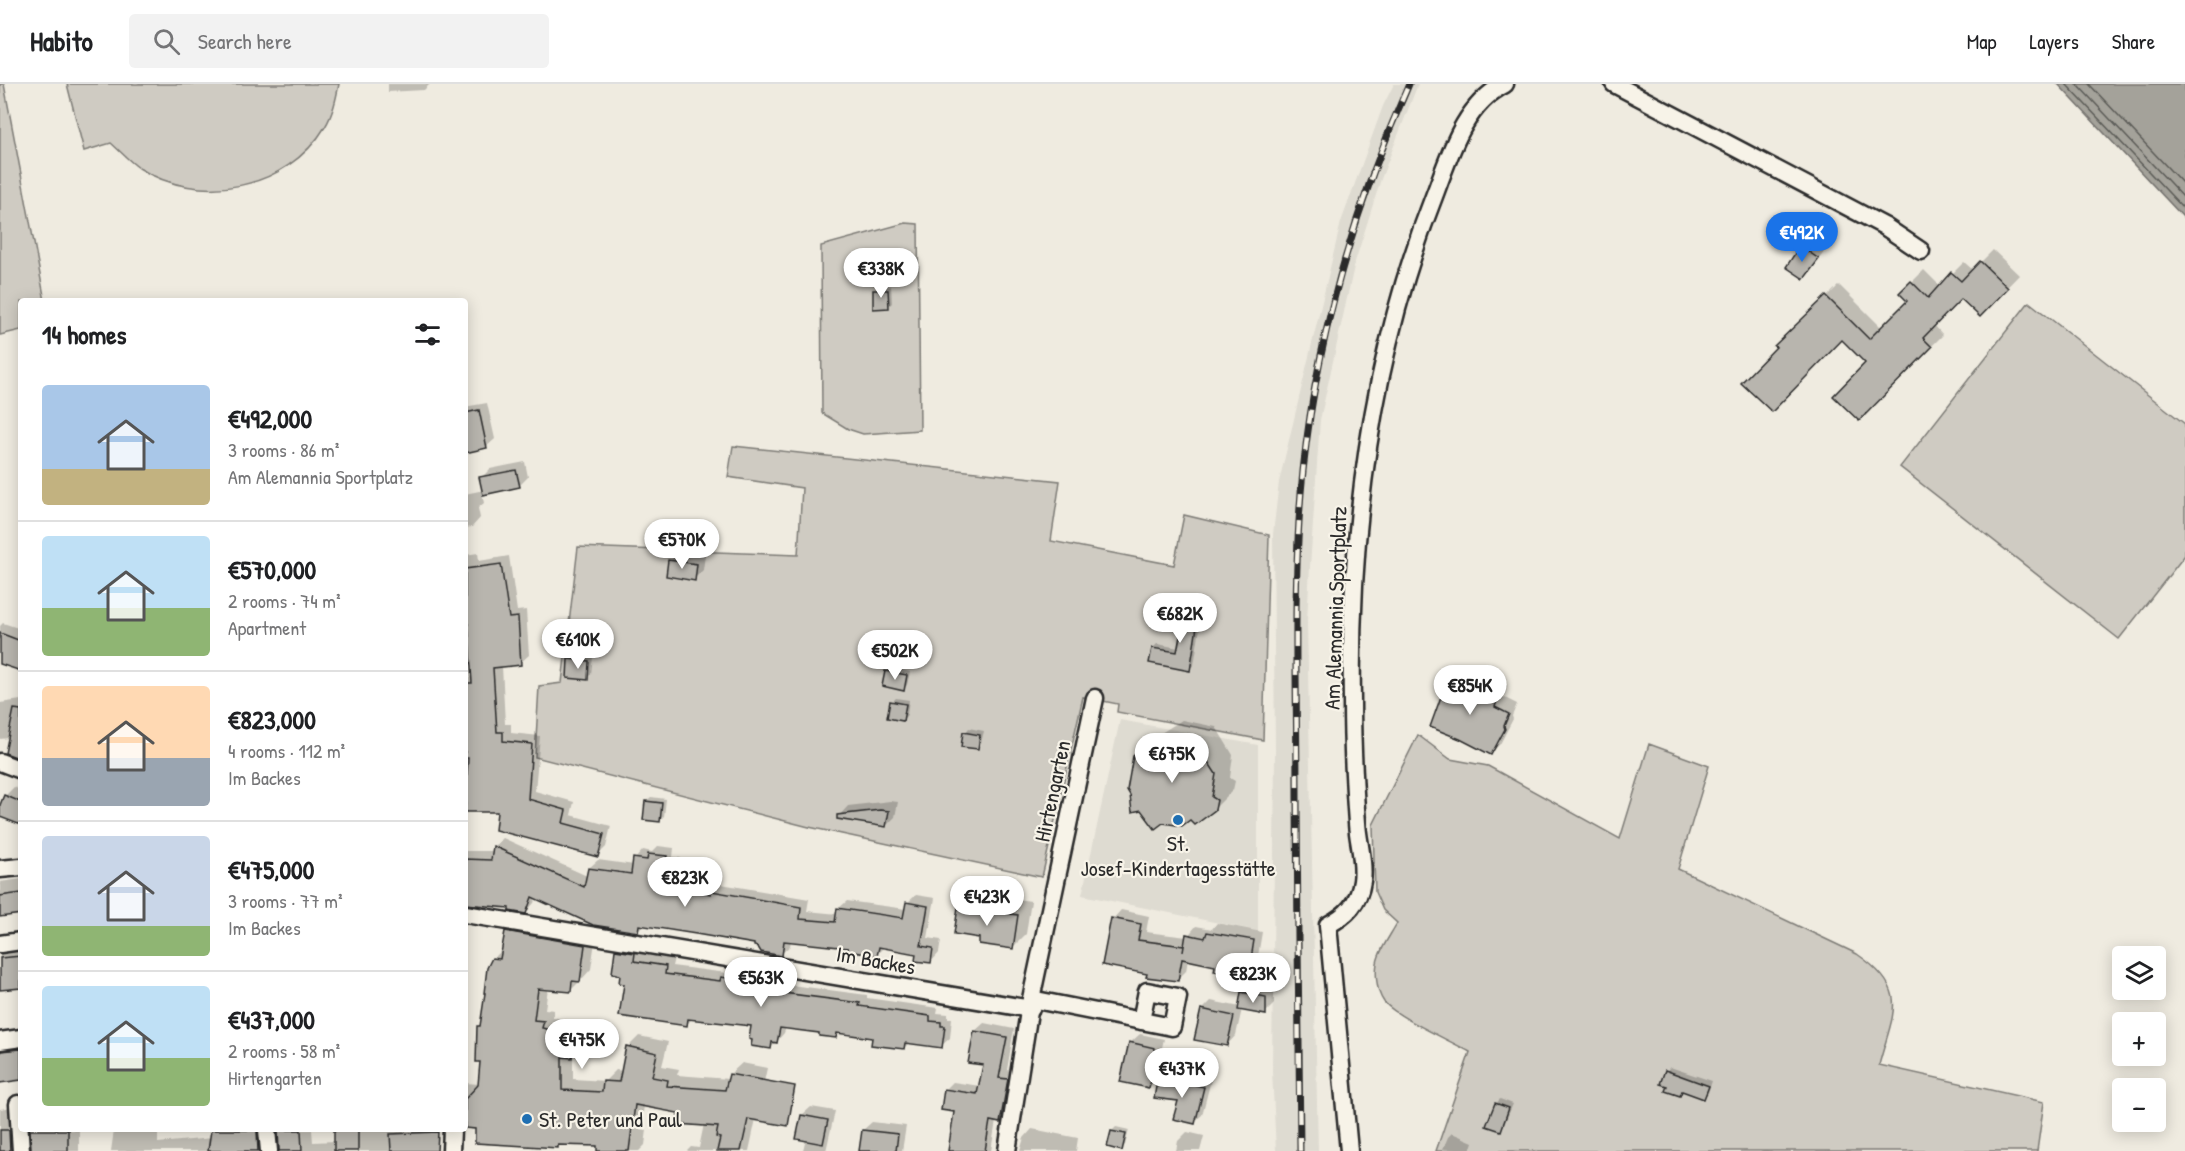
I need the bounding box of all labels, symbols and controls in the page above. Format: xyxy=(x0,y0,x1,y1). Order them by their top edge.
search box xyxy=(129,14,549,68)
text: Habito xyxy=(30,22,93,60)
icon: search xyxy=(150,25,183,58)
text: Search here xyxy=(198,26,292,56)
text: Map xyxy=(1967,27,1996,56)
text: Layers xyxy=(2029,27,2079,56)
text: Share xyxy=(2112,27,2155,56)
pin: €492K xyxy=(1760,212,1844,263)
text: €492K xyxy=(1780,218,1824,245)
pin: €338K xyxy=(839,248,923,299)
text: €338K xyxy=(858,254,904,281)
text: 14 homes xyxy=(42,317,127,352)
icon: filters xyxy=(411,318,444,351)
text: €492,000 xyxy=(228,401,312,436)
icon: home xyxy=(90,409,162,481)
text: 3 rooms · 86 m² xyxy=(228,436,339,463)
text: Am Alemannia Sportplatz xyxy=(228,463,413,490)
street label: Am Alemannia Sportplatz xyxy=(1316,506,1354,710)
pin: €570K xyxy=(640,519,724,570)
text: €570K xyxy=(658,525,706,552)
text: €570,000 xyxy=(228,552,316,587)
icon: home xyxy=(90,560,162,632)
text: 2 rooms · 74 m² xyxy=(228,587,340,614)
pin: €682K xyxy=(1138,593,1222,644)
text: €682K xyxy=(1157,599,1203,626)
text: Apartment xyxy=(228,614,306,641)
pin: €610K xyxy=(536,619,620,670)
text: €610K xyxy=(556,625,600,652)
pin: €502K xyxy=(853,630,937,681)
text: €502K xyxy=(872,636,918,663)
pin: €854K xyxy=(1428,665,1512,716)
text: €854K xyxy=(1448,671,1492,698)
text: €823,000 xyxy=(228,702,316,737)
icon: home xyxy=(90,710,162,782)
pin: €675K xyxy=(1130,733,1214,784)
text: 4 rooms · 112 m² xyxy=(228,737,345,764)
street label: Hirtengarten xyxy=(1027,737,1077,845)
text: €675K xyxy=(1149,739,1195,766)
text: Im Backes xyxy=(228,764,301,791)
marker: St. Josef-Kindertagesstätte xyxy=(1171,813,1185,827)
place label: St. Josef-Kindertagesstätte xyxy=(1081,828,1276,883)
text: €475,000 xyxy=(228,852,314,887)
pin: €823K xyxy=(643,857,727,908)
icon: home xyxy=(90,860,162,932)
text: €823K xyxy=(661,863,709,890)
pin: €423K xyxy=(945,876,1029,927)
text: €423K xyxy=(964,882,1010,909)
text: 3 rooms · 77 m² xyxy=(228,887,342,914)
text: Im Backes xyxy=(228,914,301,941)
street label: Im Backes xyxy=(834,938,918,982)
map controls xyxy=(2112,946,2166,1132)
button: layers xyxy=(2112,946,2166,1000)
pin: €823K xyxy=(1211,953,1295,1004)
pin: €563K xyxy=(719,957,803,1008)
text: €823K xyxy=(1229,959,1277,986)
text: €563K xyxy=(738,963,784,990)
text: €437,000 xyxy=(228,1002,315,1037)
icon: home xyxy=(90,1010,162,1082)
button: + xyxy=(2112,1012,2166,1066)
pin: €475K xyxy=(540,1019,624,1070)
text: €475K xyxy=(559,1025,605,1052)
text: 2 rooms · 58 m² xyxy=(228,1037,340,1064)
pin: €437K xyxy=(1140,1048,1224,1099)
text: €437K xyxy=(1159,1054,1205,1081)
text: Hirtengarten xyxy=(228,1064,322,1091)
button: − xyxy=(2112,1078,2166,1132)
place label: St. Peter und Paul xyxy=(539,1104,682,1134)
marker: St. Peter und Paul xyxy=(520,1112,534,1126)

